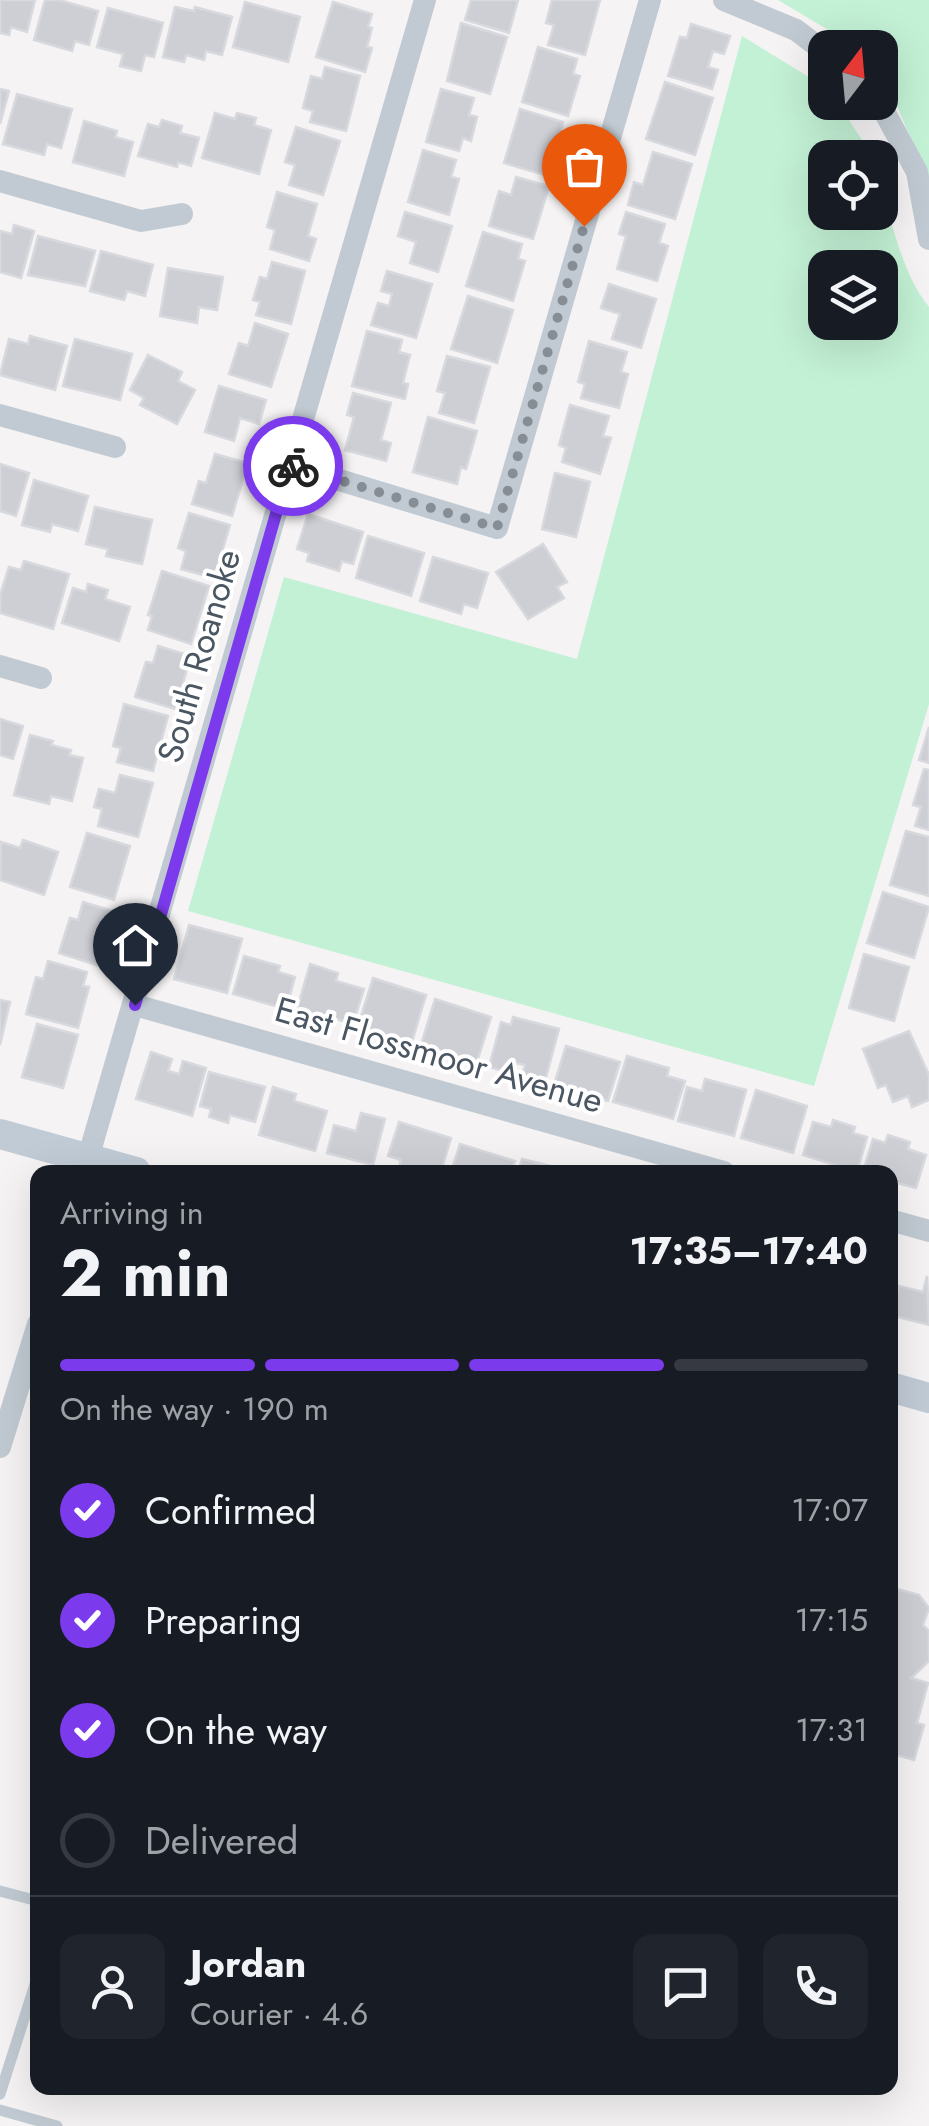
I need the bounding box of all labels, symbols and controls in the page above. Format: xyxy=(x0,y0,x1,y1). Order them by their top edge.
north arrow xyxy=(808,30,898,120)
map controls xyxy=(808,30,898,340)
pin xyxy=(542,124,627,227)
icon: bag xyxy=(557,139,612,194)
button: locate xyxy=(808,140,898,230)
button: layers xyxy=(808,250,898,340)
courier xyxy=(243,416,343,516)
icon: bike xyxy=(266,439,321,494)
street label: South Roanoke xyxy=(145,543,253,769)
pin xyxy=(93,903,178,1006)
icon: home xyxy=(108,918,163,973)
street label: East Flossmoor Avenue xyxy=(269,984,609,1126)
text: Arriving in xyxy=(60,1190,204,1236)
text: 17:35–17:40 xyxy=(629,1223,868,1278)
text: 2 min xyxy=(60,1226,231,1320)
text: On the way · 190 m xyxy=(60,1386,329,1432)
icon: check xyxy=(60,1483,115,1538)
text: Confirmed xyxy=(145,1483,316,1538)
text: 17:07 xyxy=(791,1487,868,1533)
icon: check xyxy=(60,1593,115,1648)
text: Preparing xyxy=(145,1593,302,1648)
text: 17:15 xyxy=(795,1597,868,1643)
icon: check xyxy=(60,1703,115,1758)
text: On the way xyxy=(145,1703,327,1758)
text: 17:31 xyxy=(795,1707,868,1753)
text: Delivered xyxy=(145,1813,298,1868)
button: person xyxy=(60,1934,165,2039)
button: chat xyxy=(633,1934,738,2039)
button: phone xyxy=(763,1934,868,2039)
text: Jordan xyxy=(190,1936,306,1991)
text: Courier · 4.6 xyxy=(190,1991,368,2037)

